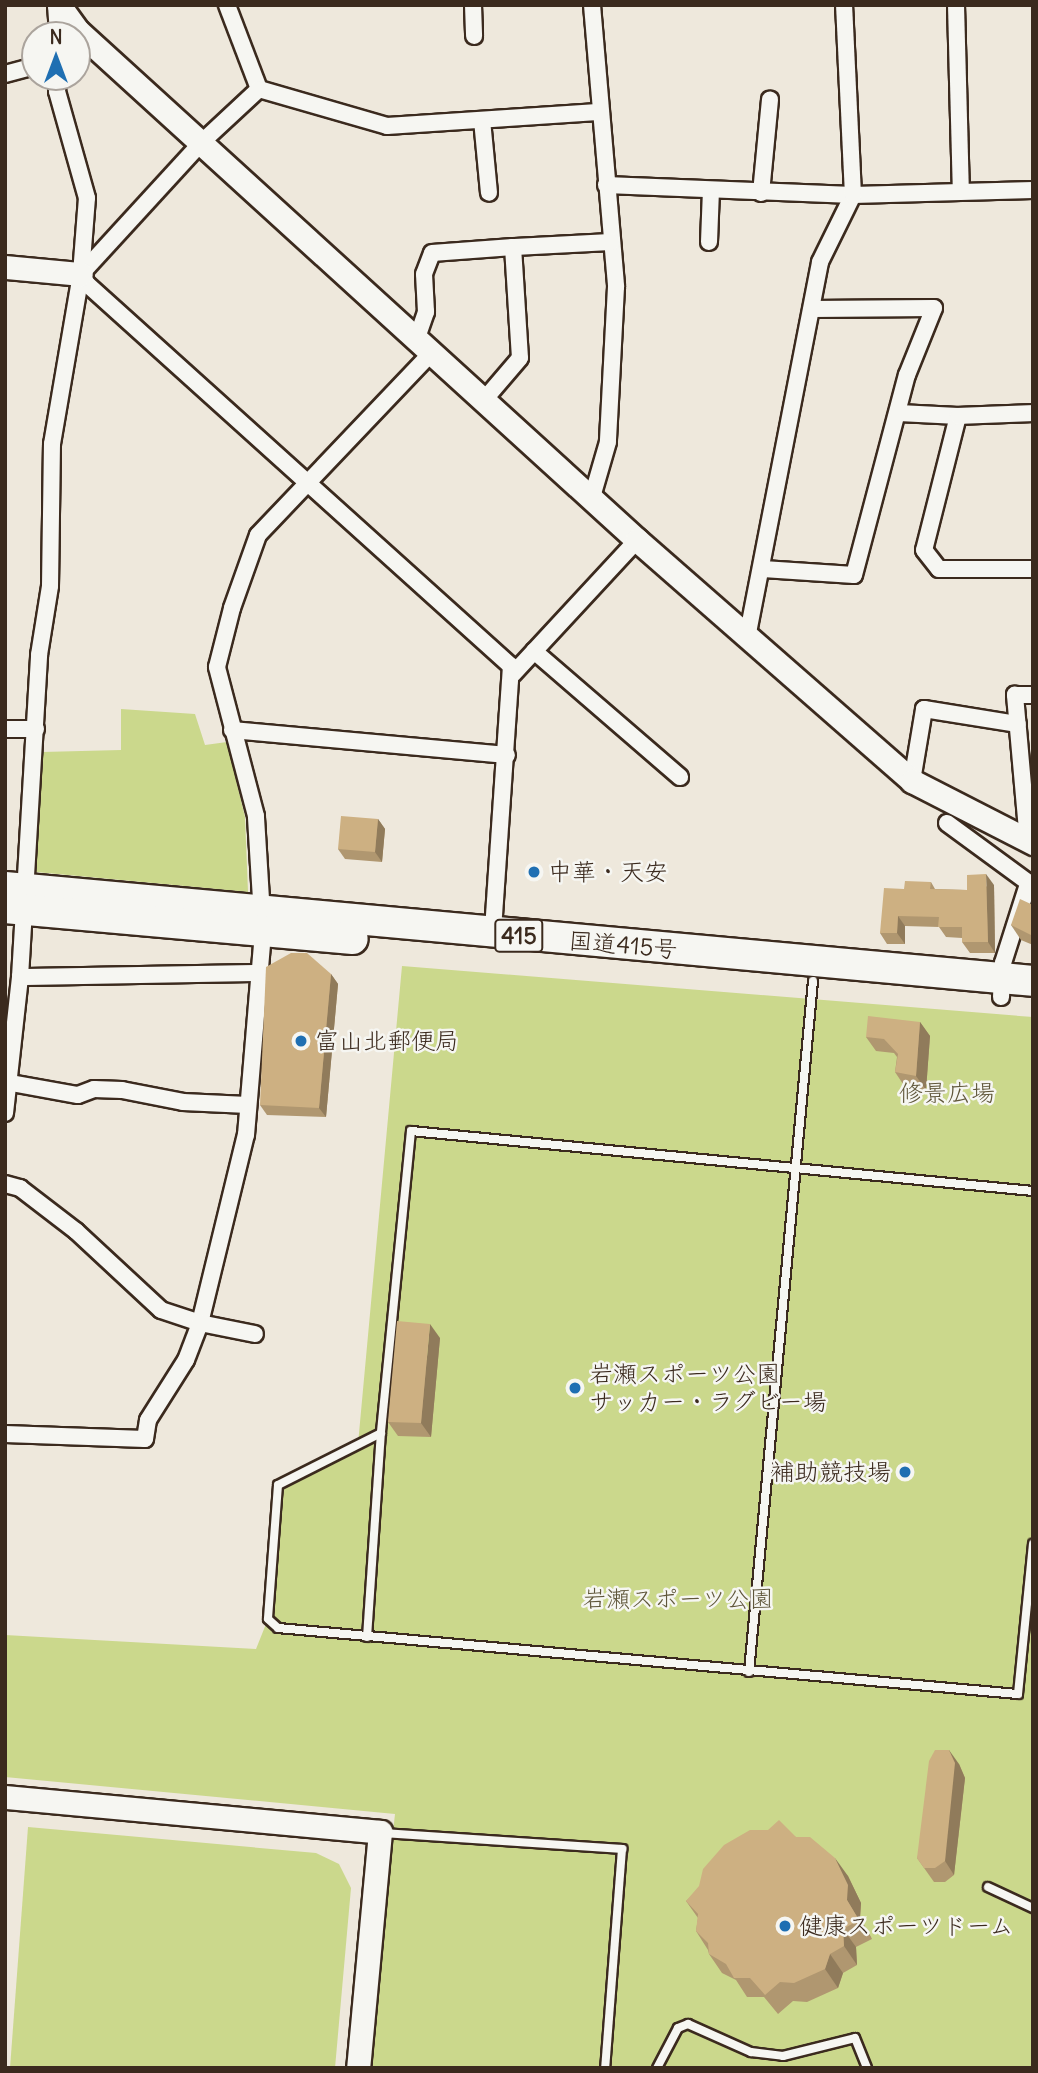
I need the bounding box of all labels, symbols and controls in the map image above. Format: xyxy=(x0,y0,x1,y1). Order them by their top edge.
north arrow xyxy=(21,21,91,91)
text: N xyxy=(49,25,63,49)
place label: 中華・天安 xyxy=(548,858,668,886)
marker: 中華・天安 xyxy=(526,864,542,880)
road number: 415 xyxy=(493,917,545,956)
street label: 国道415号 xyxy=(567,926,679,964)
place label: 富山北郵便局 xyxy=(315,1027,459,1055)
marker: 富山北郵便局 xyxy=(293,1033,309,1049)
park label: 修景広場 xyxy=(899,1079,995,1107)
place label: 岩瀬スポーツ公園 サッカー・ラグビー場 xyxy=(589,1360,828,1416)
marker: 岩瀬スポーツ公園 サッカー・ラグビー場 xyxy=(567,1380,583,1396)
place label: 補助競技場 xyxy=(771,1458,891,1486)
marker: 補助競技場 xyxy=(897,1464,913,1480)
park label: 岩瀬スポーツ公園 xyxy=(582,1585,774,1613)
place label: 健康スポーツドーム xyxy=(799,1912,1015,1940)
marker: 健康スポーツドーム xyxy=(777,1918,793,1934)

